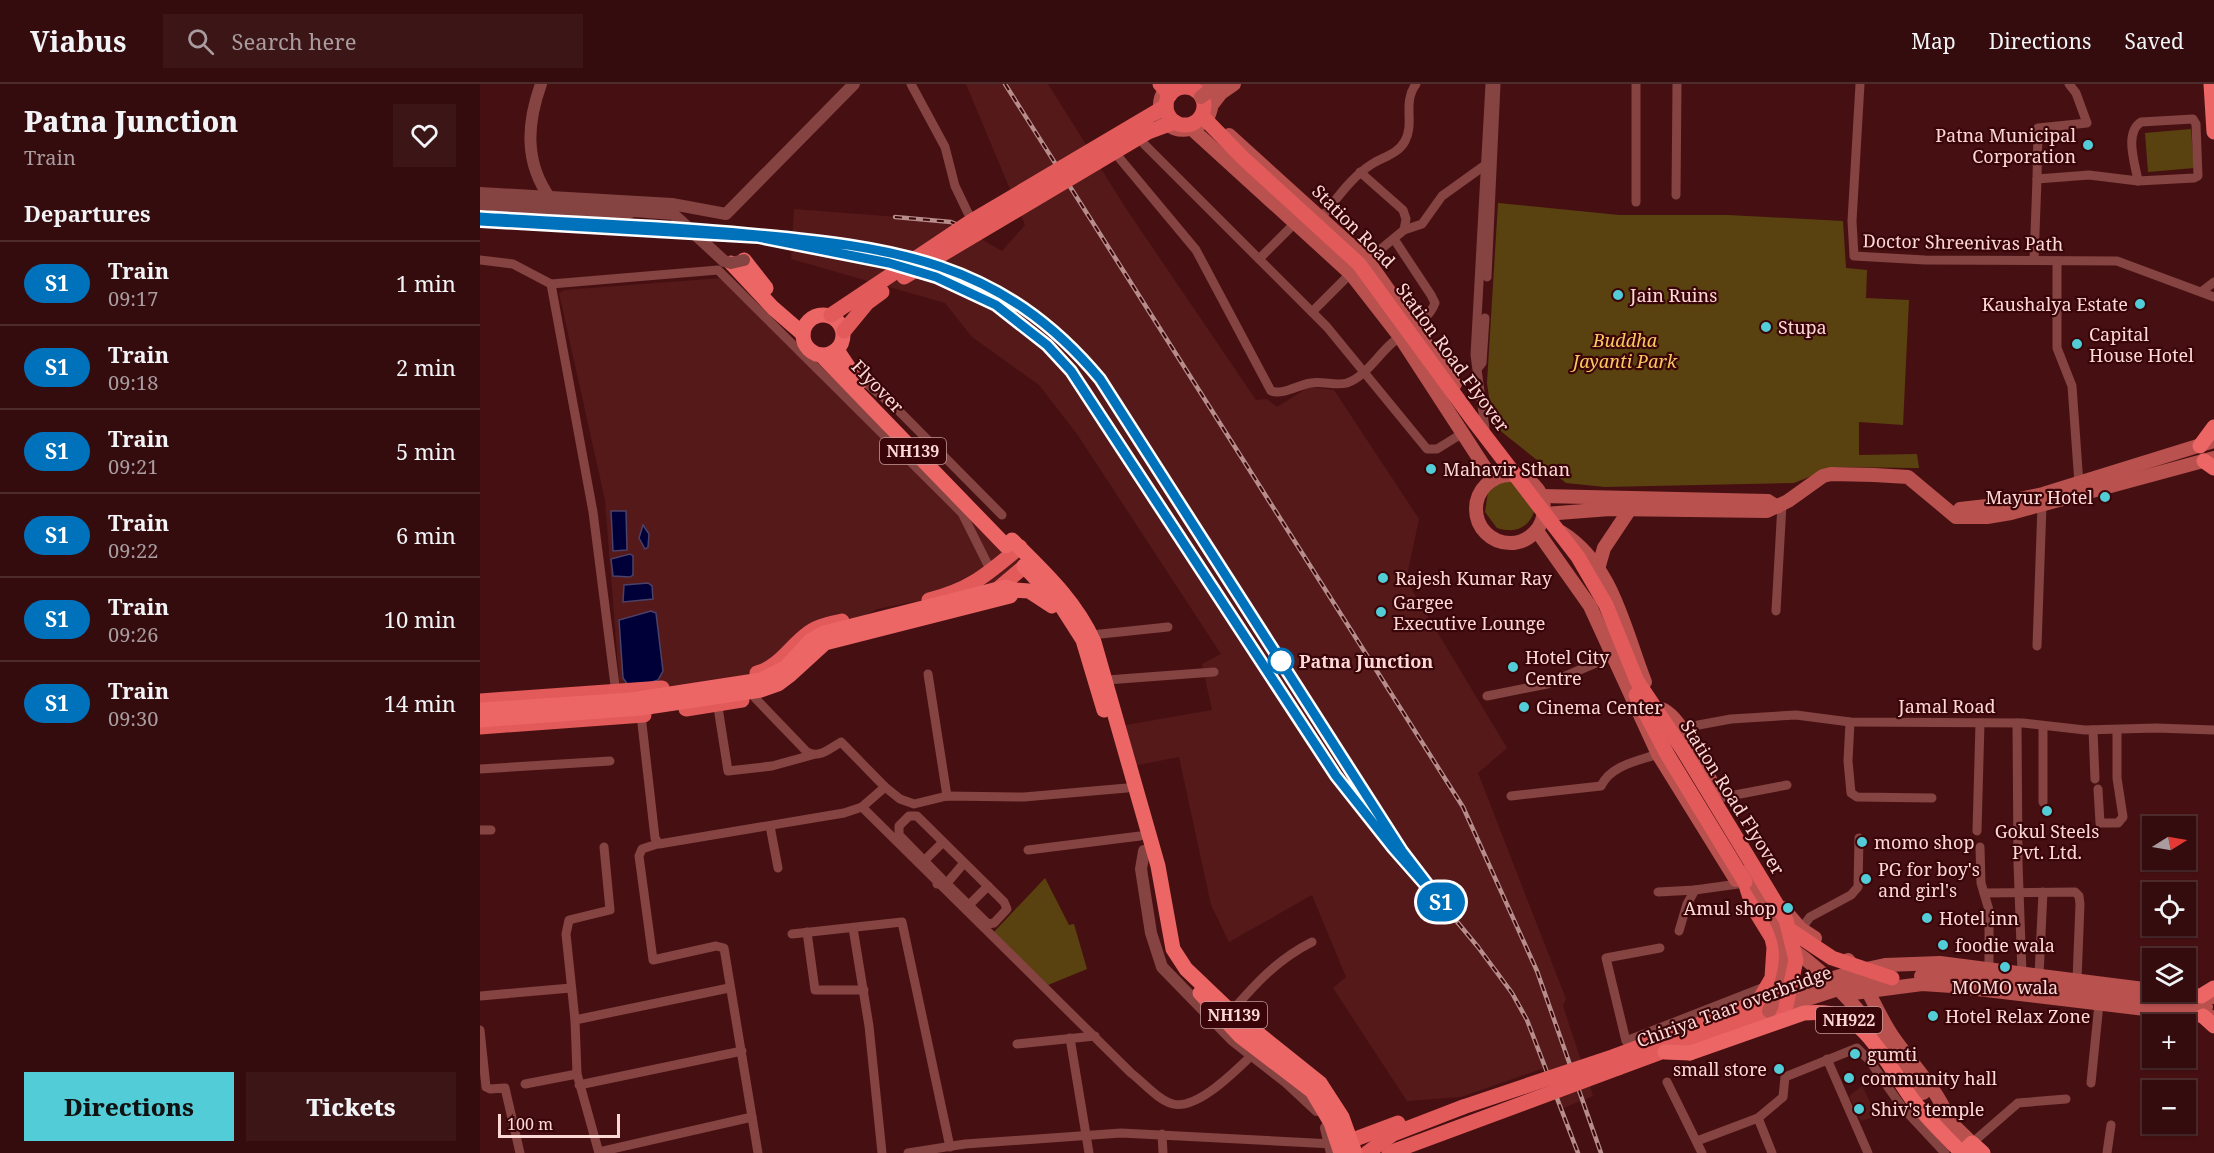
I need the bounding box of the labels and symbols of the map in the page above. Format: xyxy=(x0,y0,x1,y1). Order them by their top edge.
place label: Patna Municipal Corporation xyxy=(1935,123,2076,168)
marker: Patna Municipal Corporation xyxy=(2081,138,2095,152)
street label: Station Road xyxy=(1307,179,1401,273)
street label: Doctor Shreenivas Path xyxy=(1862,228,2064,256)
street label: Station Road Flyover xyxy=(1391,278,1515,437)
place label: Jain Ruins xyxy=(1629,283,1717,307)
marker: Jain Ruins xyxy=(1611,288,1625,302)
place label: Kaushalya Estate xyxy=(1982,292,2128,316)
marker: Kaushalya Estate xyxy=(2133,297,2147,311)
place label: Stupa xyxy=(1778,315,1827,339)
marker: Stupa xyxy=(1759,320,1773,334)
place label: Capital House Hotel xyxy=(2089,322,2194,367)
park label: Buddha Jayanti Park xyxy=(1570,328,1678,373)
marker: Capital House Hotel xyxy=(2070,337,2084,351)
street label: Flyover xyxy=(847,354,910,418)
road number: NH139 xyxy=(880,438,946,464)
place label: Mahavir Sthan xyxy=(1443,457,1571,481)
marker: Mahavir Sthan xyxy=(1424,462,1438,476)
place label: Mayur Hotel xyxy=(1985,485,2093,509)
marker: Mayur Hotel xyxy=(2098,490,2112,504)
place label: Rajesh Kumar Ray xyxy=(1395,566,1553,590)
marker: Rajesh Kumar Ray xyxy=(1376,571,1390,585)
place label: Gargee Executive Lounge xyxy=(1393,590,1545,635)
marker: Gargee Executive Lounge xyxy=(1374,605,1388,619)
place label: Hotel City Centre xyxy=(1525,645,1610,690)
marker: Patna Junction xyxy=(1268,648,1294,674)
place label: Patna Junction xyxy=(1299,649,1433,673)
marker: Hotel City Centre xyxy=(1506,660,1520,674)
street label: Jamal Road xyxy=(1897,694,1996,718)
place label: Cinema Center xyxy=(1536,695,1663,719)
marker: Cinema Center xyxy=(1517,700,1531,714)
street label: Station Road Flyover xyxy=(1676,715,1791,879)
marker: Gokul Steels Pvt. Ltd. xyxy=(2040,804,2054,818)
north arrow xyxy=(2142,816,2196,870)
place label: Gokul Steels Pvt. Ltd. xyxy=(1995,819,2099,864)
place label: momo shop xyxy=(1874,830,1974,854)
marker: momo shop xyxy=(1855,835,1869,849)
place label: PG for boy's and girl's xyxy=(1878,857,1980,902)
marker: PG for boy's and girl's xyxy=(1859,872,1873,886)
line badge: S1 xyxy=(1414,882,1468,922)
place label: Amul shop xyxy=(1684,896,1776,920)
marker: Amul shop xyxy=(1781,901,1795,915)
place label: Hotel inn xyxy=(1939,906,2019,930)
marker: Hotel inn xyxy=(1920,911,1934,925)
place label: foodie wala xyxy=(1955,933,2055,957)
marker: foodie wala xyxy=(1936,938,1950,952)
street label: Chiriya Taar overbridge xyxy=(1633,960,1835,1052)
marker: MOMO wala xyxy=(1998,960,2012,974)
place label: MOMO wala xyxy=(1952,975,2058,999)
road number: NH139 xyxy=(1201,1002,1267,1028)
place label: Hotel Relax Zone xyxy=(1945,1004,2090,1028)
road number: NH922 xyxy=(1816,1007,1882,1033)
marker: Hotel Relax Zone xyxy=(1926,1009,1940,1023)
place label: gumti xyxy=(1867,1042,1917,1066)
marker: gumti xyxy=(1848,1047,1862,1061)
place label: small store xyxy=(1673,1057,1767,1081)
marker: small store xyxy=(1772,1062,1786,1076)
place label: community hall xyxy=(1861,1066,1997,1090)
marker: community hall xyxy=(1842,1071,1856,1085)
place label: Shiv's temple xyxy=(1871,1097,1984,1121)
marker: Shiv's temple xyxy=(1852,1102,1866,1116)
scale bar xyxy=(498,1111,620,1138)

